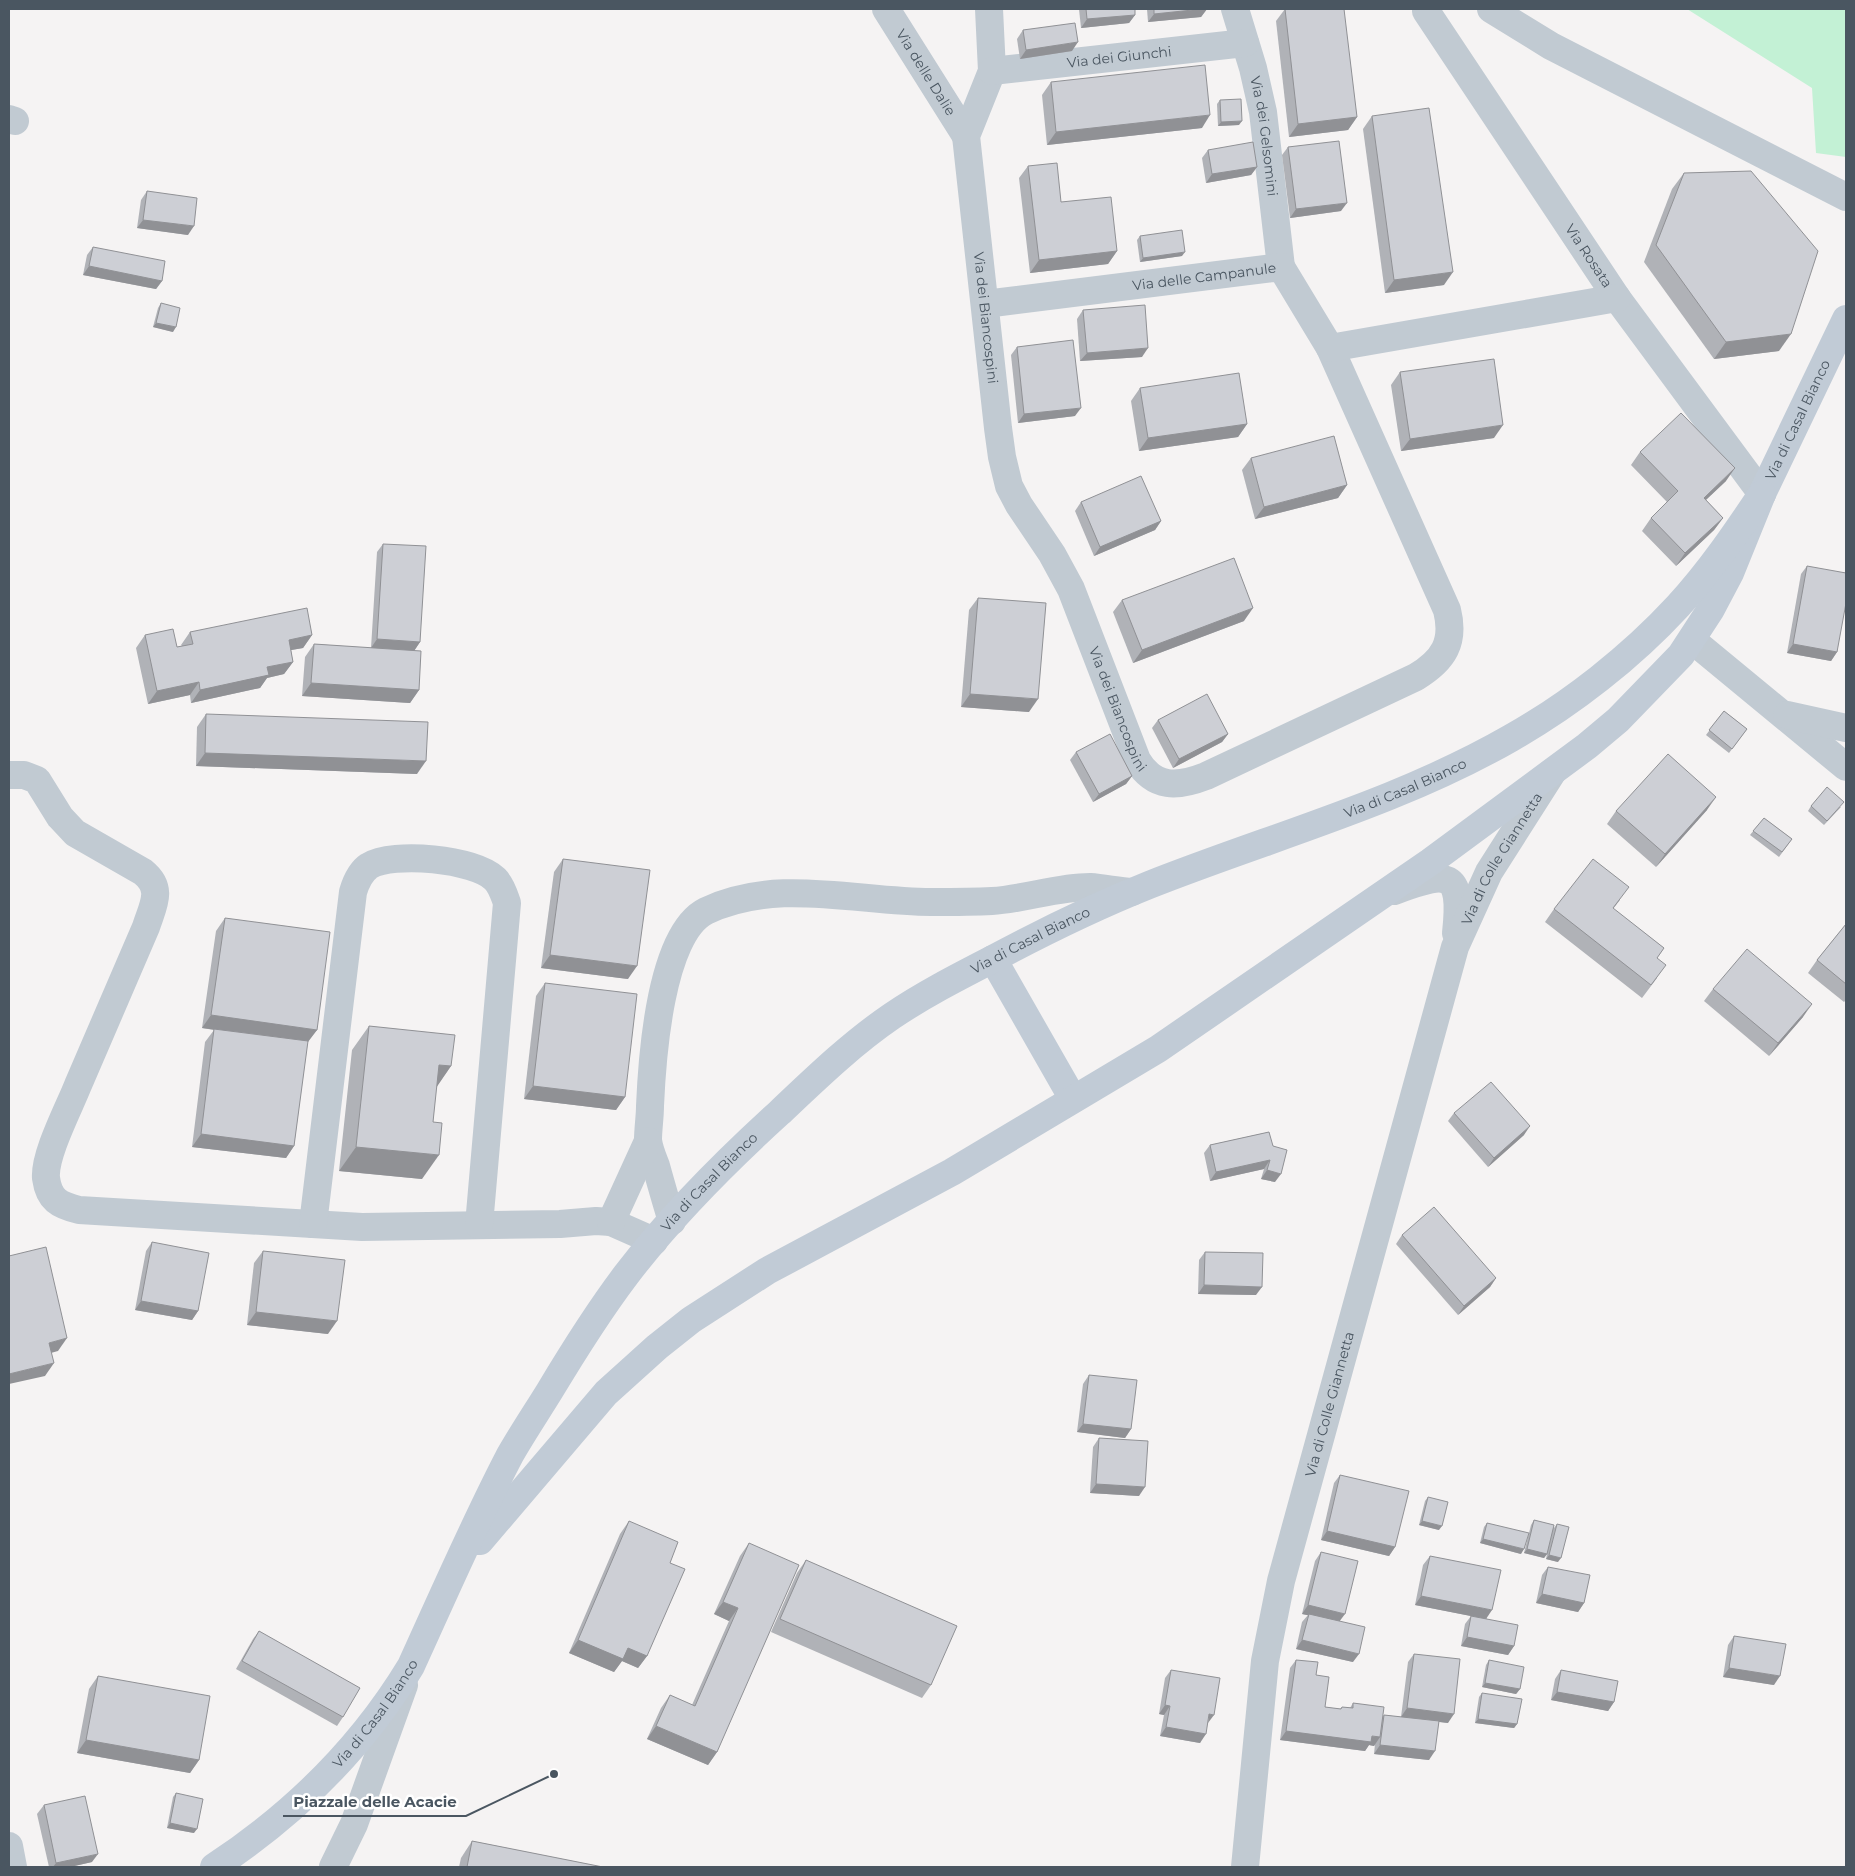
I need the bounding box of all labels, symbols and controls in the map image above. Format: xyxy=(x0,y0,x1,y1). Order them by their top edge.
street label: Via delle Dalie xyxy=(892,26,960,119)
street label: Via dei Giunchi xyxy=(1066,42,1172,72)
street label: Via dei Gelsomini xyxy=(1246,74,1282,197)
street label: Via Rosata xyxy=(1561,220,1617,291)
street label: Via dei Biancospini xyxy=(970,251,1002,385)
street label: Via delle Campanule xyxy=(1131,259,1277,294)
street label: Via di Casal Bianco xyxy=(1761,357,1834,483)
street label: Via dei Biancospini xyxy=(1085,644,1151,775)
street label: Via di Casal Bianco xyxy=(1341,754,1470,822)
street label: Via di Colle Giannetta xyxy=(1457,789,1546,928)
street label: Via di Casal Bianco xyxy=(967,903,1093,978)
street label: Via di Casal Bianco xyxy=(657,1128,762,1235)
street label: Via di Colle Giannetta xyxy=(1301,1330,1358,1479)
street label: Via di Casal Bianco xyxy=(328,1657,422,1772)
callout: Piazzale delle Acacie xyxy=(283,1786,466,1816)
text: Piazzale delle Acacie xyxy=(293,1792,457,1811)

